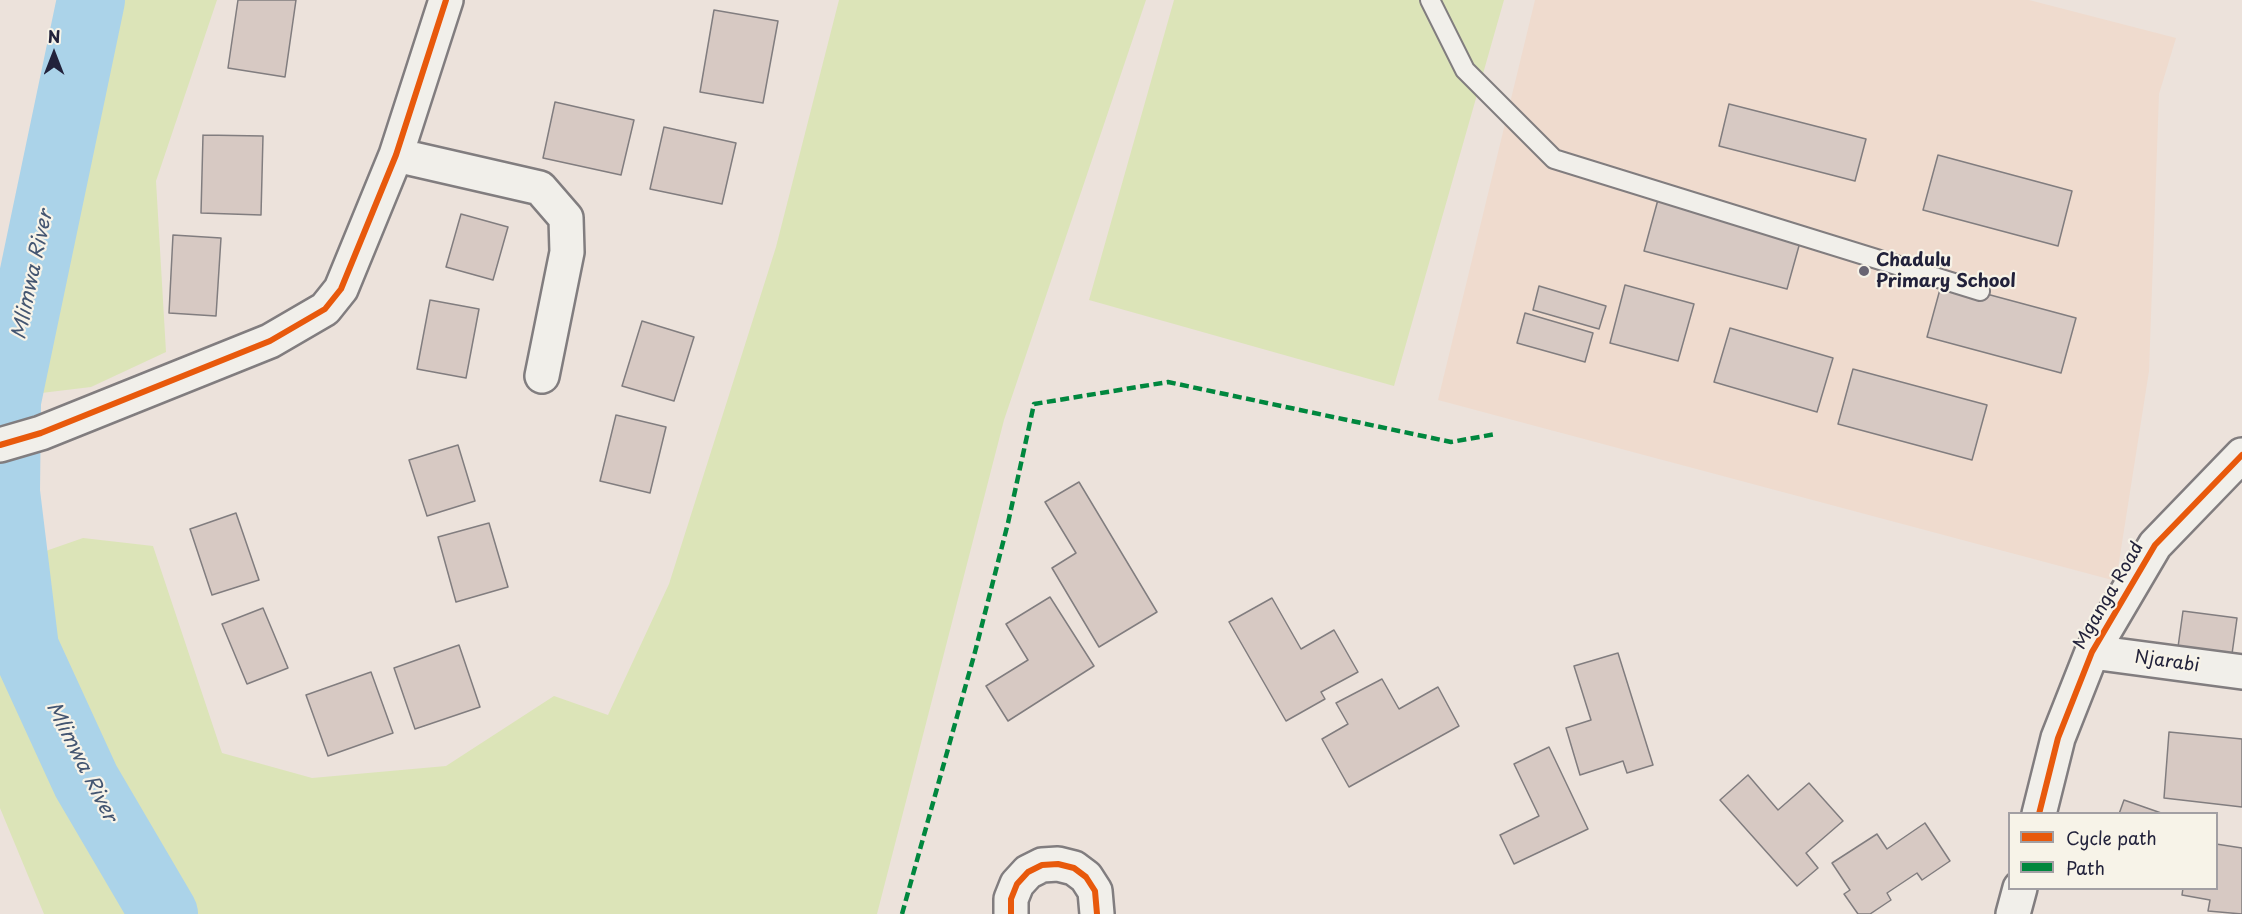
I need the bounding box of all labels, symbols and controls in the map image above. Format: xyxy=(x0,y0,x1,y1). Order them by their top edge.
north arrow xyxy=(24,24,84,84)
text: N xyxy=(48,24,60,48)
water label: Mlimwa River xyxy=(8,208,58,342)
place label: Chadulu Primary School xyxy=(1876,250,2016,292)
marker: Chadulu Primary School xyxy=(1857,264,1871,278)
street label: Mganga Road xyxy=(2070,538,2148,654)
street label: Njarabi xyxy=(2133,647,2201,677)
water label: Mlimwa River xyxy=(40,698,122,826)
legend xyxy=(2008,812,2218,890)
text: Cycle path xyxy=(2066,824,2157,851)
text: Path xyxy=(2066,854,2105,881)

